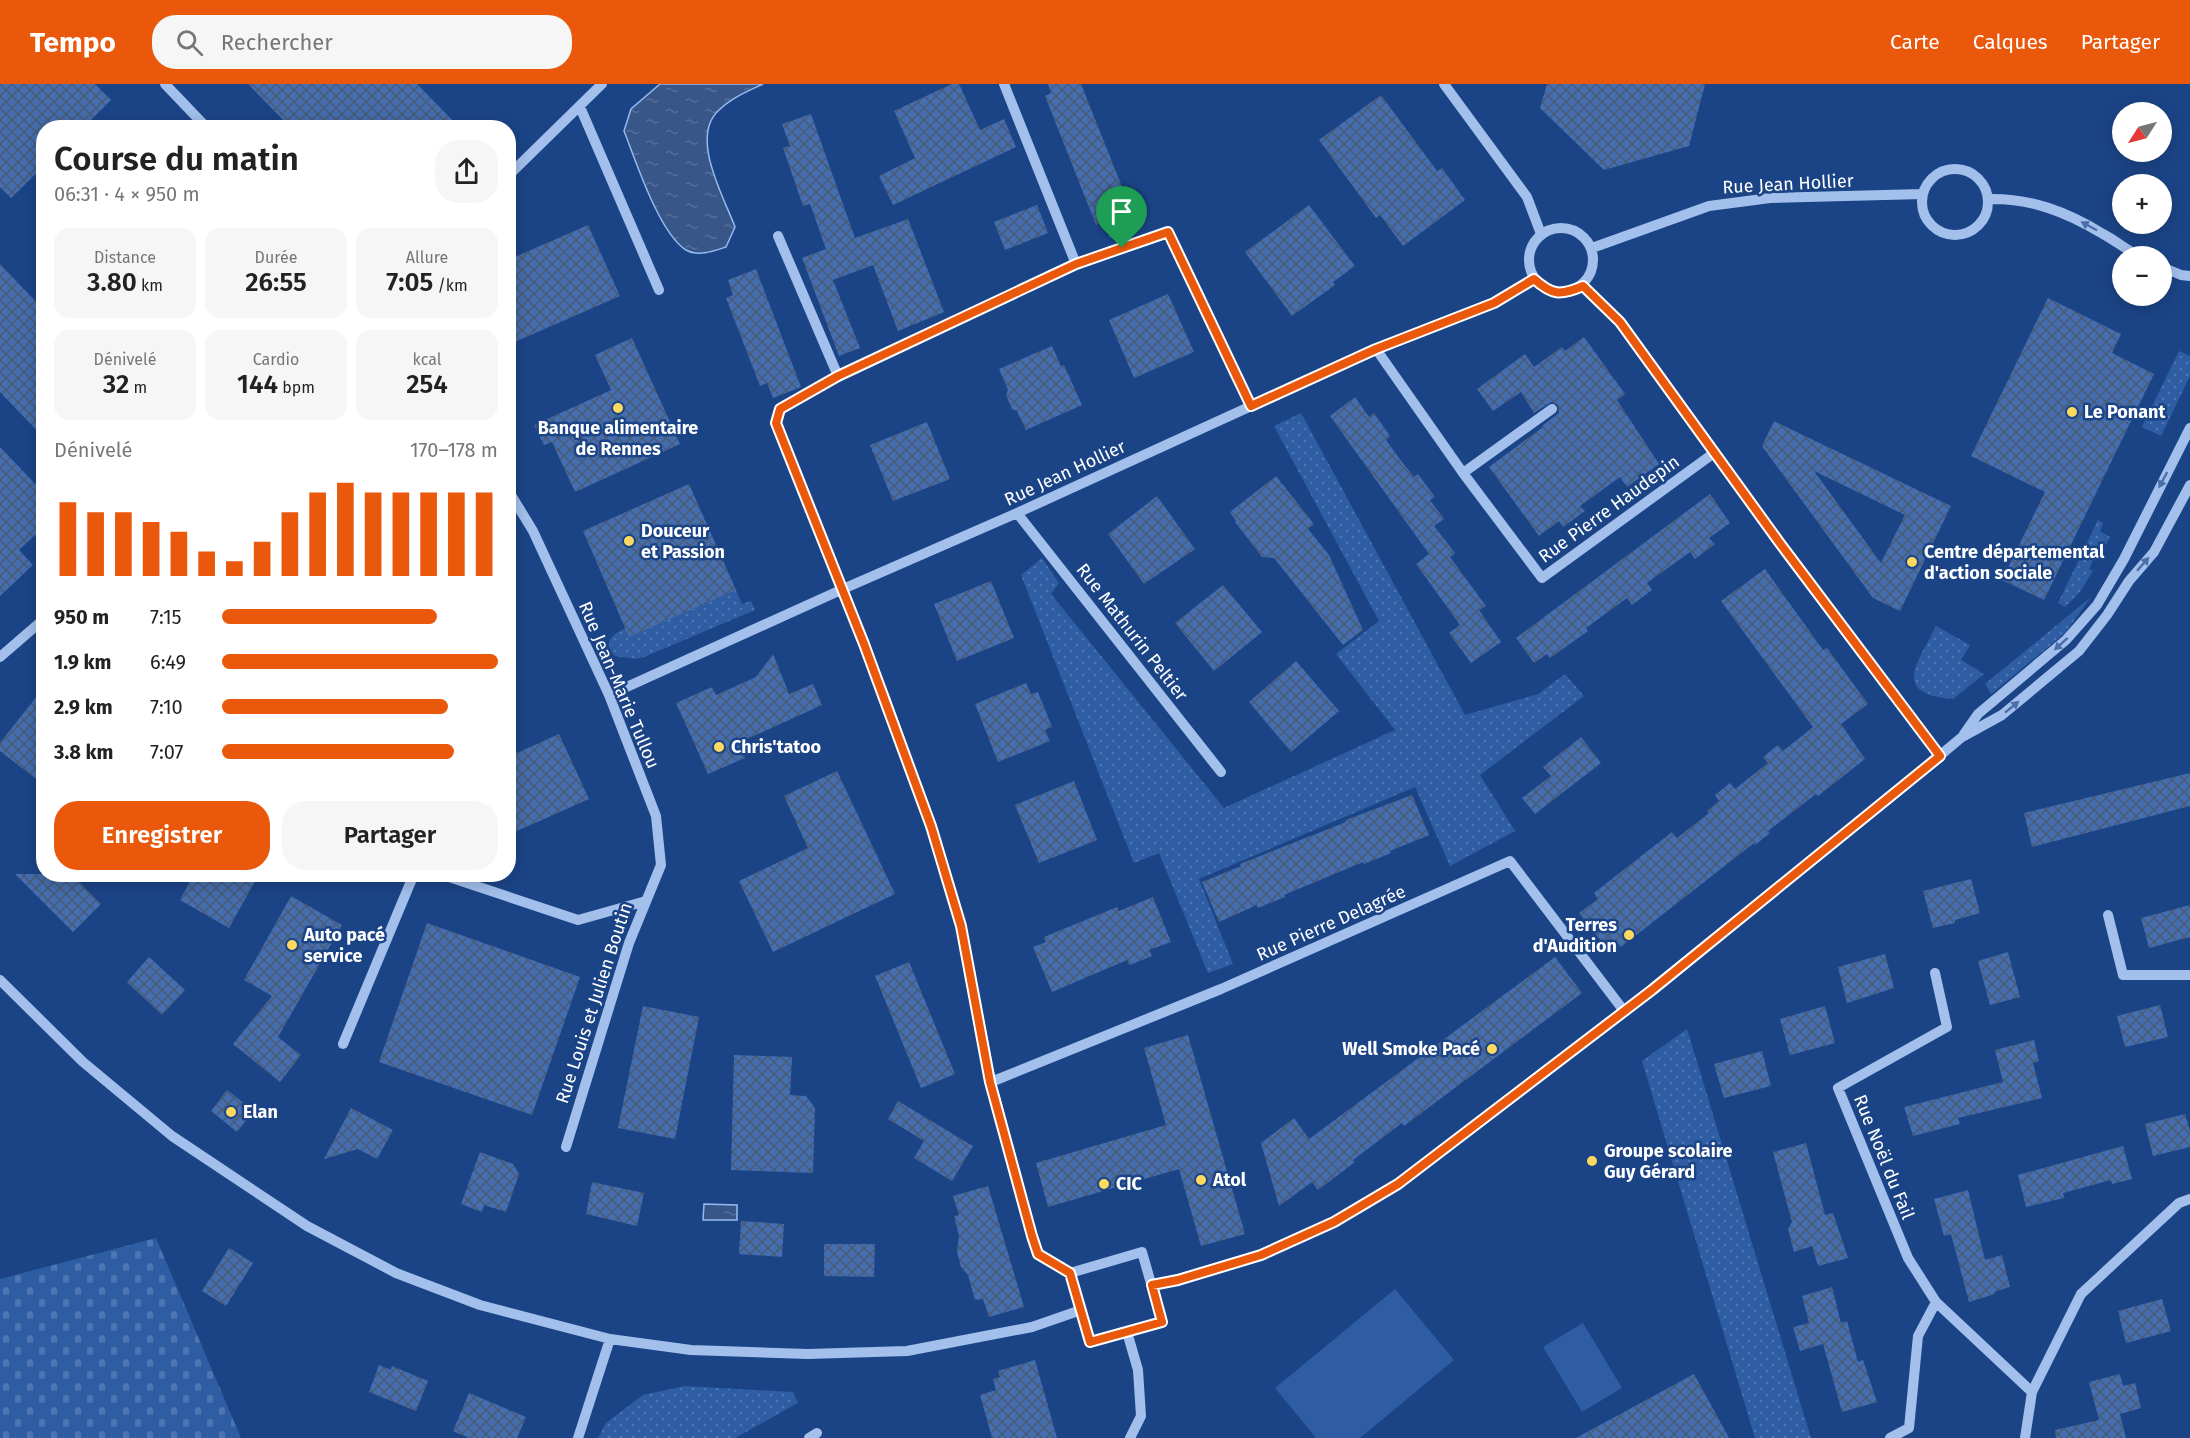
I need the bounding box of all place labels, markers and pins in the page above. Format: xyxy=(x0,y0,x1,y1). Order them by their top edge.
pin xyxy=(1096,186,1147,248)
marker: Banque alimentaire de Rennes xyxy=(611,401,625,415)
place label: Le Ponant xyxy=(2084,401,2166,423)
marker: Le Ponant xyxy=(2065,405,2079,419)
place label: Banque alimentaire de Rennes xyxy=(538,417,698,460)
place label: Douceur et Passion xyxy=(641,520,725,563)
marker: Douceur et Passion xyxy=(622,534,636,548)
place label: Centre départemental d'action sociale xyxy=(1924,541,2105,584)
marker: Centre départemental d'action sociale xyxy=(1905,555,1919,569)
place label: Chris'tatoo xyxy=(731,736,821,758)
marker: Chris'tatoo xyxy=(712,740,726,754)
place label: Terres d'Audition xyxy=(1533,914,1617,957)
place label: Auto pacé service xyxy=(303,924,385,967)
marker: Terres d'Audition xyxy=(1622,928,1636,942)
marker: Auto pacé service xyxy=(285,938,299,952)
place label: Well Smoke Pacé xyxy=(1342,1038,1480,1060)
marker: Well Smoke Pacé xyxy=(1485,1042,1499,1056)
place label: Elan xyxy=(243,1101,278,1123)
marker: Elan xyxy=(224,1105,238,1119)
place label: Groupe scolaire Guy Gérard xyxy=(1604,1140,1732,1183)
marker: Groupe scolaire Guy Gérard xyxy=(1585,1154,1599,1168)
place label: Atol xyxy=(1212,1169,1247,1191)
place label: CIC xyxy=(1116,1173,1143,1195)
marker: Atol xyxy=(1194,1173,1208,1187)
marker: CIC xyxy=(1097,1177,1111,1191)

